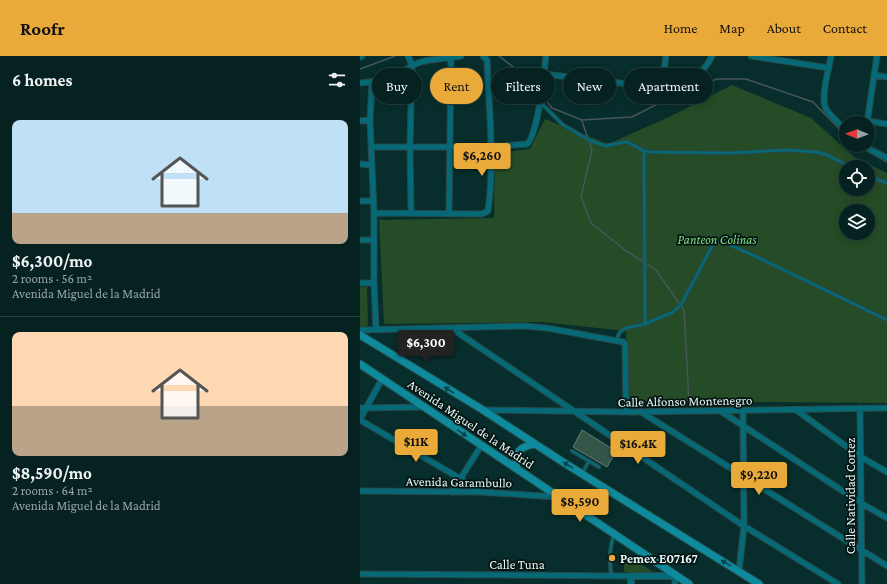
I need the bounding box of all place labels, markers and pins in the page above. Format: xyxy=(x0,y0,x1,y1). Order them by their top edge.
pin: $6,260 xyxy=(449,143,515,177)
pin: $6,300 xyxy=(393,330,459,364)
pin: $11K xyxy=(392,429,440,463)
pin: $16.4K xyxy=(605,431,671,465)
pin: $9,220 xyxy=(726,462,792,496)
pin: $8,590 xyxy=(547,489,613,523)
place label: Pemex E07167 xyxy=(620,551,698,566)
marker: Pemex E07167 xyxy=(607,553,617,563)

